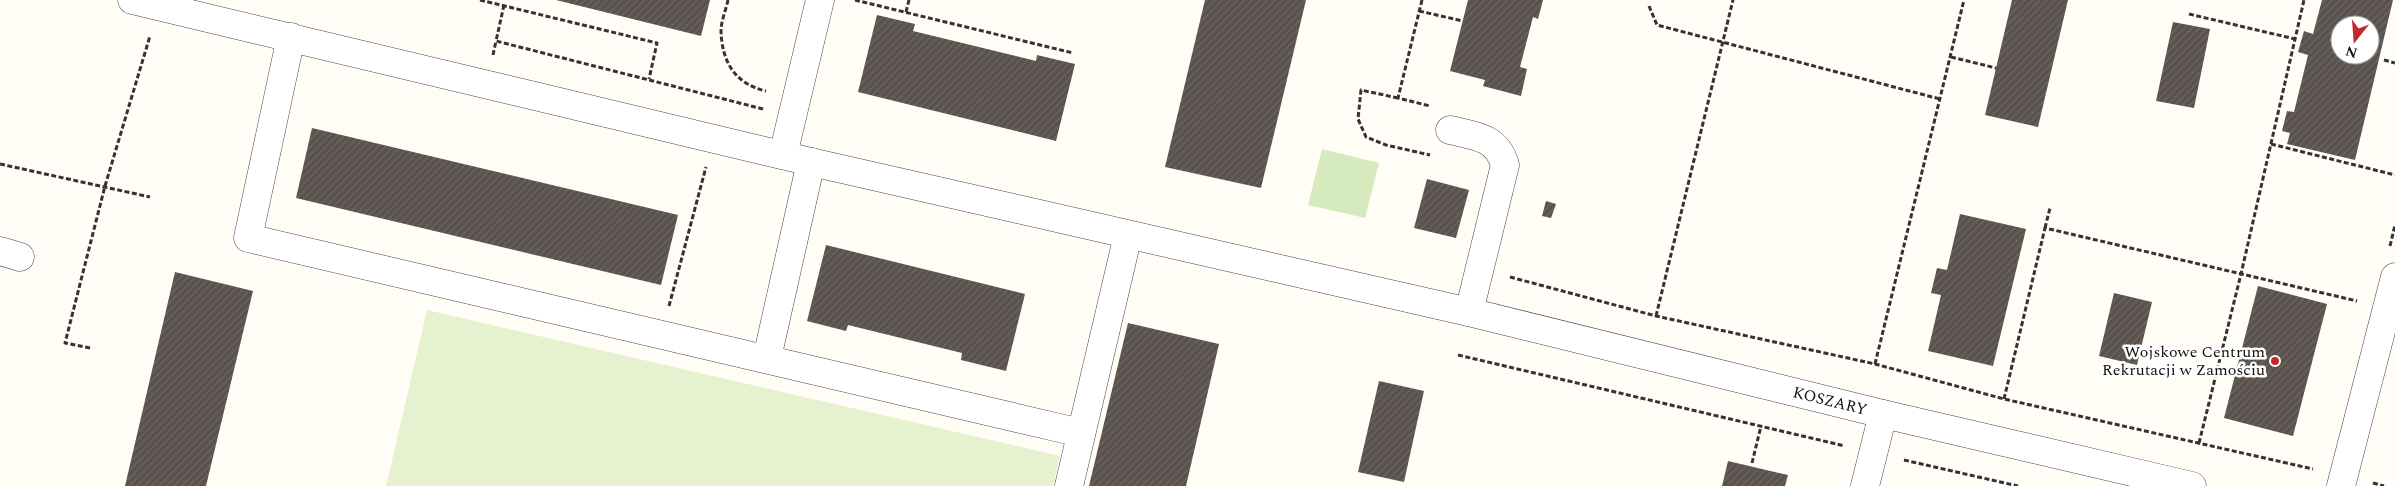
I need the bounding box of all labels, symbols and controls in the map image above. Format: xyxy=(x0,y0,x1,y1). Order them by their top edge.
north arrow xyxy=(2330,15,2380,65)
text: N xyxy=(2343,40,2360,64)
place label: Wojskowe Centrum Rekrutacji w Zamościu xyxy=(2102,340,2265,382)
marker: Wojskowe Centrum Rekrutacji w Zamościu xyxy=(2269,355,2281,367)
street label: KOSZARY xyxy=(1790,380,1870,422)

